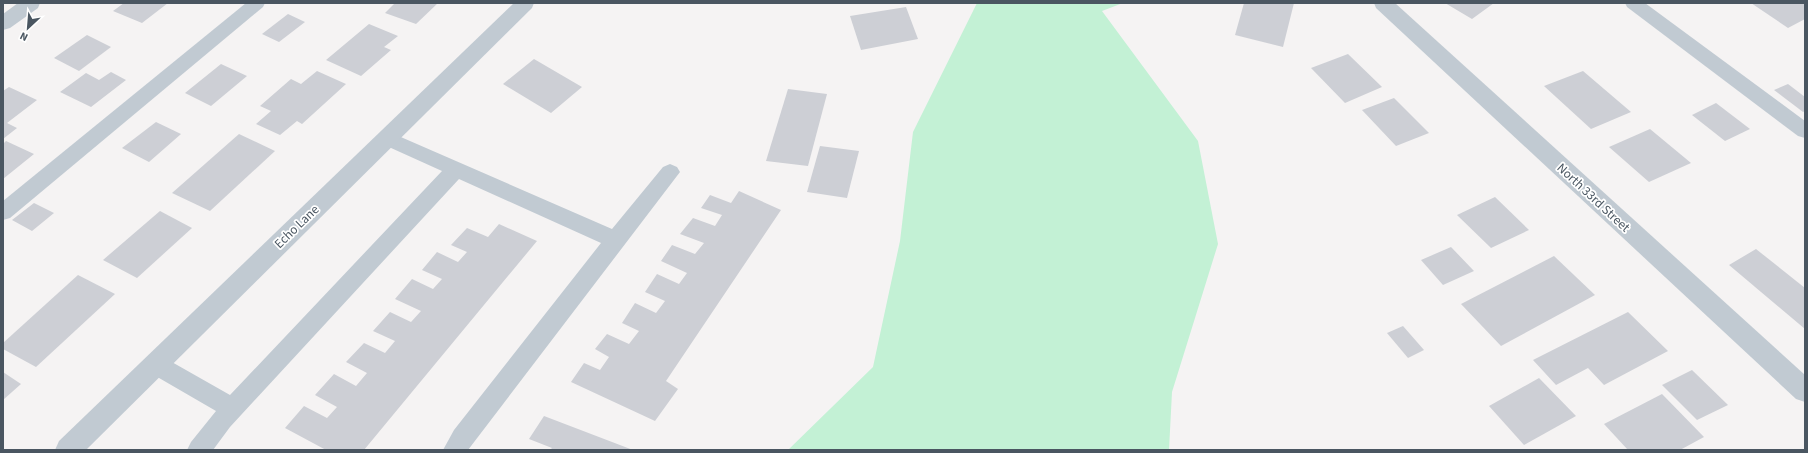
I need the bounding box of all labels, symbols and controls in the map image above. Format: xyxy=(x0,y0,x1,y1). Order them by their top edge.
north arrow xyxy=(8,8,48,48)
text: N xyxy=(17,28,30,45)
street label: North 33rd Street xyxy=(1553,159,1634,237)
street label: Echo Lane xyxy=(270,201,323,253)

